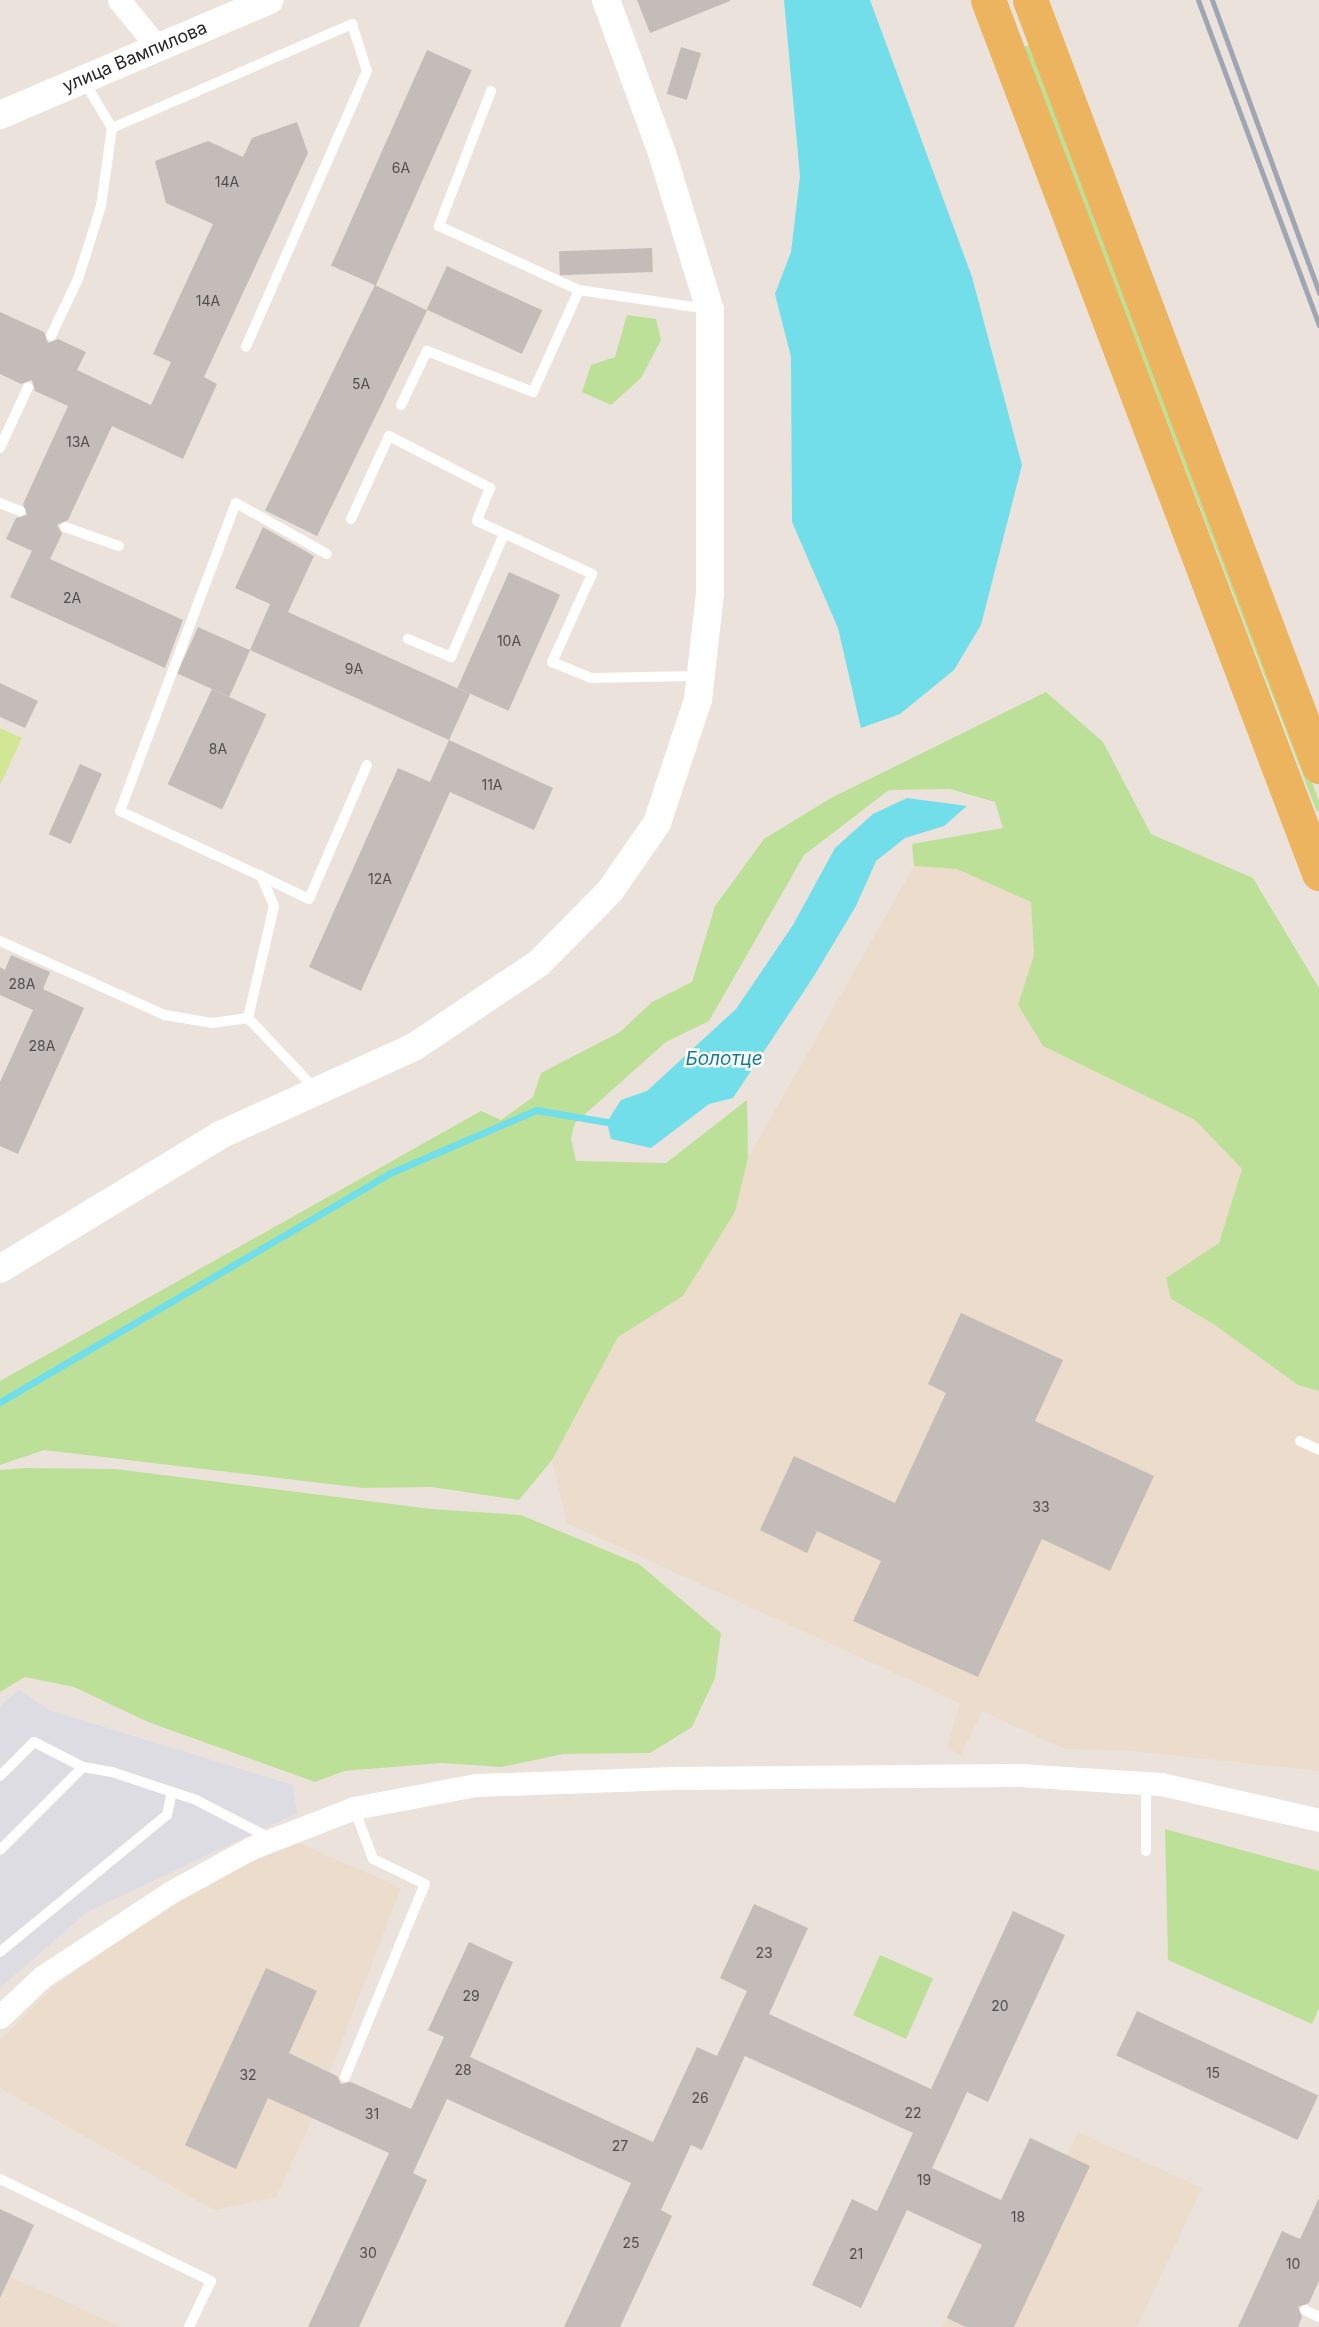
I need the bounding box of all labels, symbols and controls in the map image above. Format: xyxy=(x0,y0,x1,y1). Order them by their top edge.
street label: улица Вампилова xyxy=(60,17,210,97)
house number: 6А xyxy=(392,160,410,176)
house number: 14А xyxy=(215,174,239,190)
house number: 14А xyxy=(196,293,220,309)
house number: 5А xyxy=(352,376,370,392)
house number: 13А xyxy=(66,434,90,450)
house number: 2А xyxy=(63,590,81,606)
house number: 10А xyxy=(497,633,521,649)
house number: 9А xyxy=(345,661,363,677)
house number: 8А xyxy=(209,741,227,757)
house number: 11А xyxy=(481,777,503,793)
house number: 12А xyxy=(368,871,392,887)
house number: 28А xyxy=(9,976,35,992)
house number: 28А xyxy=(29,1038,55,1054)
water label: Болотце xyxy=(685,1048,763,1070)
house number: 33 xyxy=(1032,1499,1050,1515)
house number: 23 xyxy=(755,1945,773,1961)
house number: 29 xyxy=(462,1988,480,2004)
house number: 20 xyxy=(991,1998,1009,2014)
house number: 28 xyxy=(454,2062,472,2078)
house number: 15 xyxy=(1206,2065,1220,2081)
house number: 32 xyxy=(239,2067,257,2083)
house number: 26 xyxy=(691,2090,709,2106)
house number: 22 xyxy=(904,2105,922,2121)
house number: 31 xyxy=(365,2106,379,2122)
house number: 27 xyxy=(612,2138,628,2154)
house number: 19 xyxy=(917,2172,931,2188)
house number: 18 xyxy=(1011,2209,1025,2225)
house number: 25 xyxy=(622,2235,640,2251)
house number: 30 xyxy=(359,2245,377,2261)
house number: 21 xyxy=(849,2246,863,2262)
house number: 10 xyxy=(1286,2256,1300,2272)

